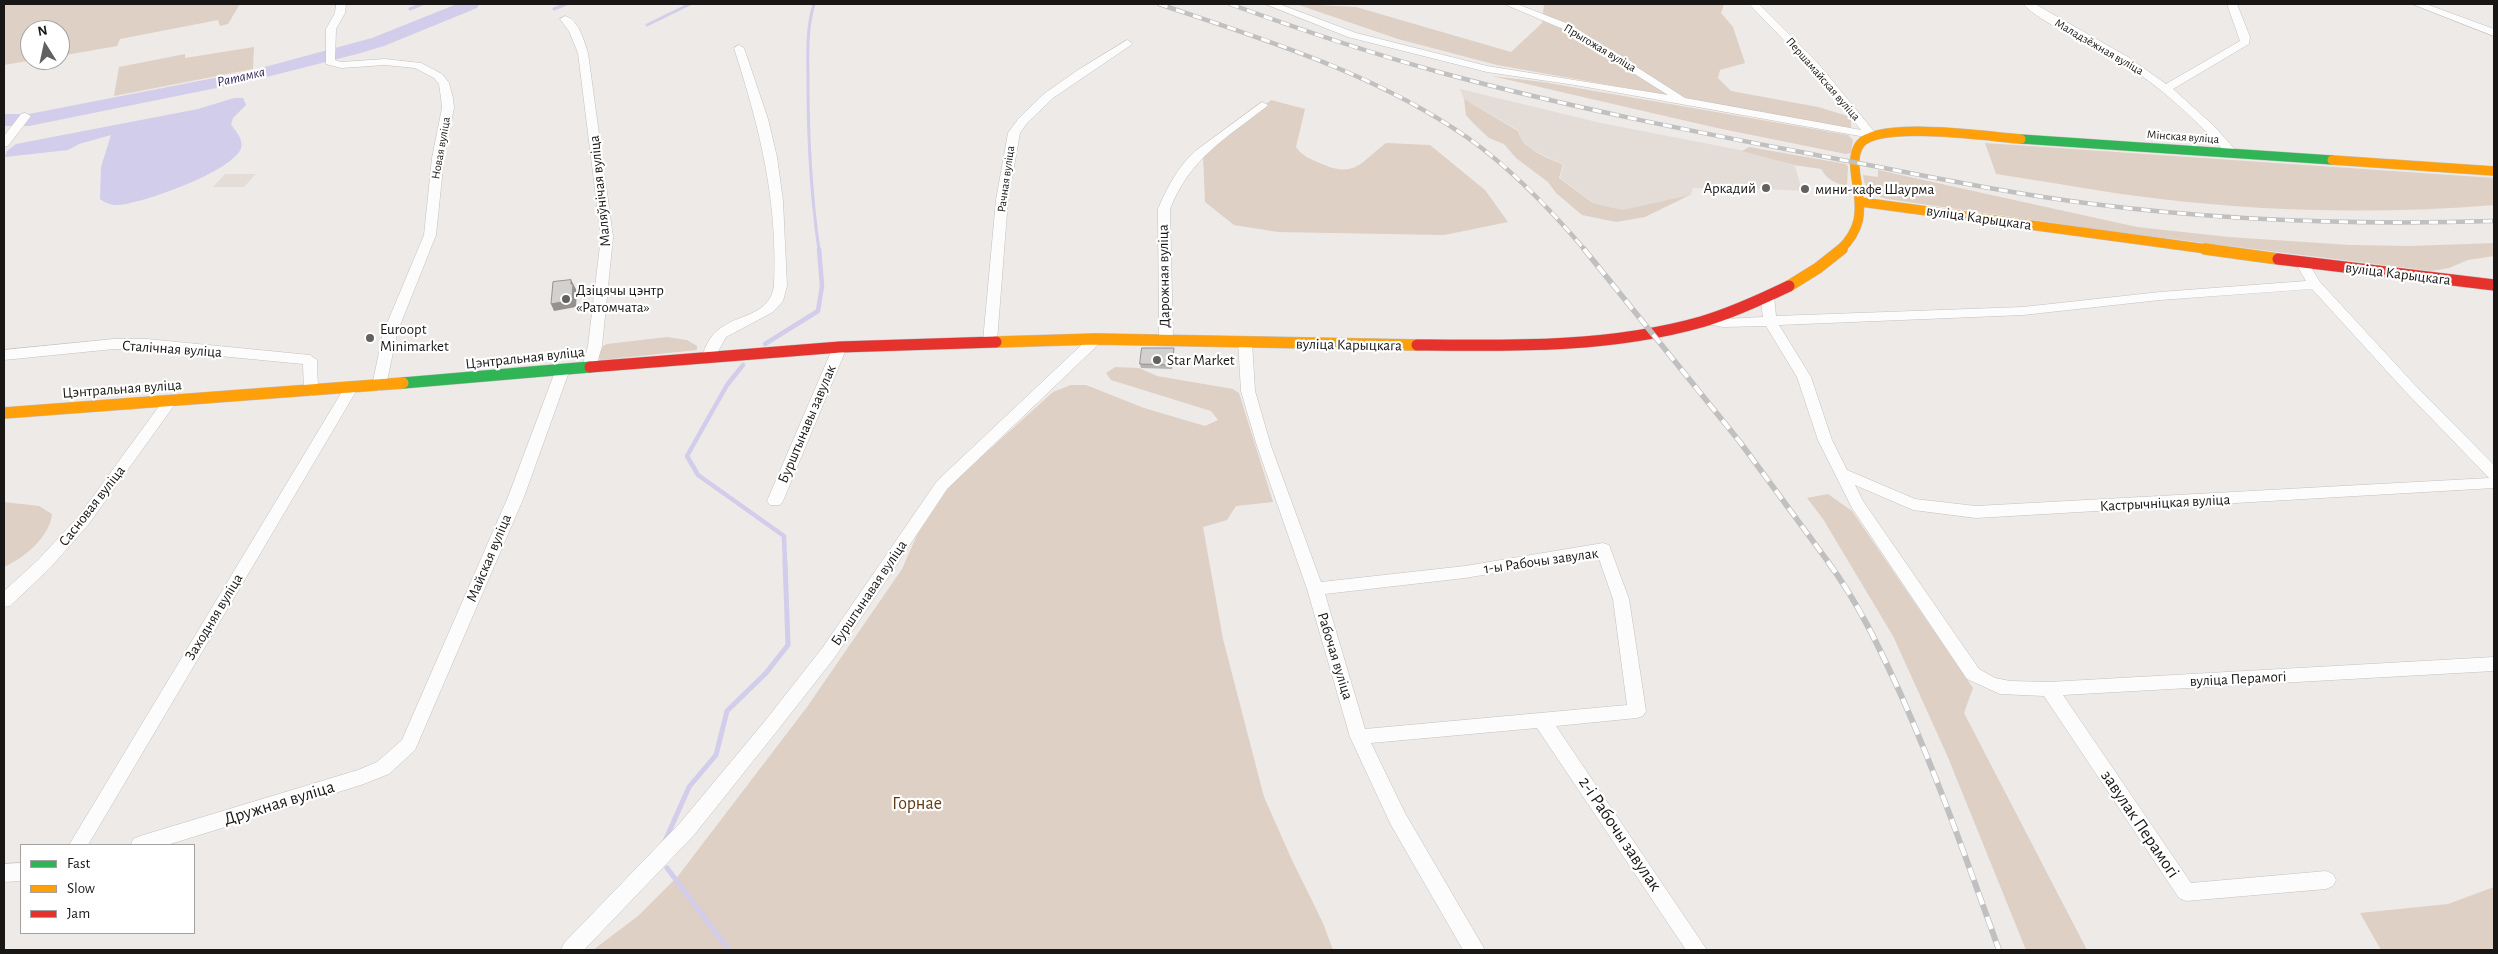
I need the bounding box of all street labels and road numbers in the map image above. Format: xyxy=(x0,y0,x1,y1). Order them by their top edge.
street label: Маладзёжная вуліца xyxy=(2052,16,2146,78)
street label: Прыгожая вуліца xyxy=(1561,21,1639,75)
street label: Першамайская вуліца xyxy=(1783,34,1863,124)
street label: Новая вуліца xyxy=(428,116,454,180)
street label: Мінская вуліца xyxy=(2146,127,2220,147)
street label: Маляўнічая вуліца xyxy=(585,134,615,248)
street label: Рачная вуліца xyxy=(994,145,1018,213)
street label: вуліца Карыцкага xyxy=(1925,202,2033,234)
street label: Дарожная вуліца xyxy=(1154,224,1174,328)
street label: вуліца Карыцкага xyxy=(2344,259,2452,289)
street label: вуліца Карыцкага xyxy=(1296,335,1402,355)
street label: Сталічная вуліца xyxy=(121,337,223,361)
street label: Цэнтральная вуліца xyxy=(464,343,586,373)
street label: Бурштынавы завулак xyxy=(774,362,840,486)
street label: Цэнтральная вуліца xyxy=(61,376,183,402)
street label: Сасновая вуліца xyxy=(55,462,129,550)
street label: Кастрычніцкая вуліца xyxy=(2099,491,2231,515)
street label: Майская вуліца xyxy=(462,511,516,605)
street label: Бурштынавая вуліца xyxy=(827,537,911,649)
street label: 1-ы Рабочы завулак xyxy=(1483,544,1599,578)
street label: Заходняя вуліца xyxy=(181,570,247,664)
street label: Рабочая вуліца xyxy=(1313,610,1357,702)
street label: вуліца Перамогі xyxy=(2189,667,2287,691)
street label: завулак Перамогі xyxy=(2096,766,2184,882)
street label: 2-і Рабочы завулак xyxy=(1574,773,1666,895)
street label: Дружная вуліца xyxy=(221,776,337,830)

